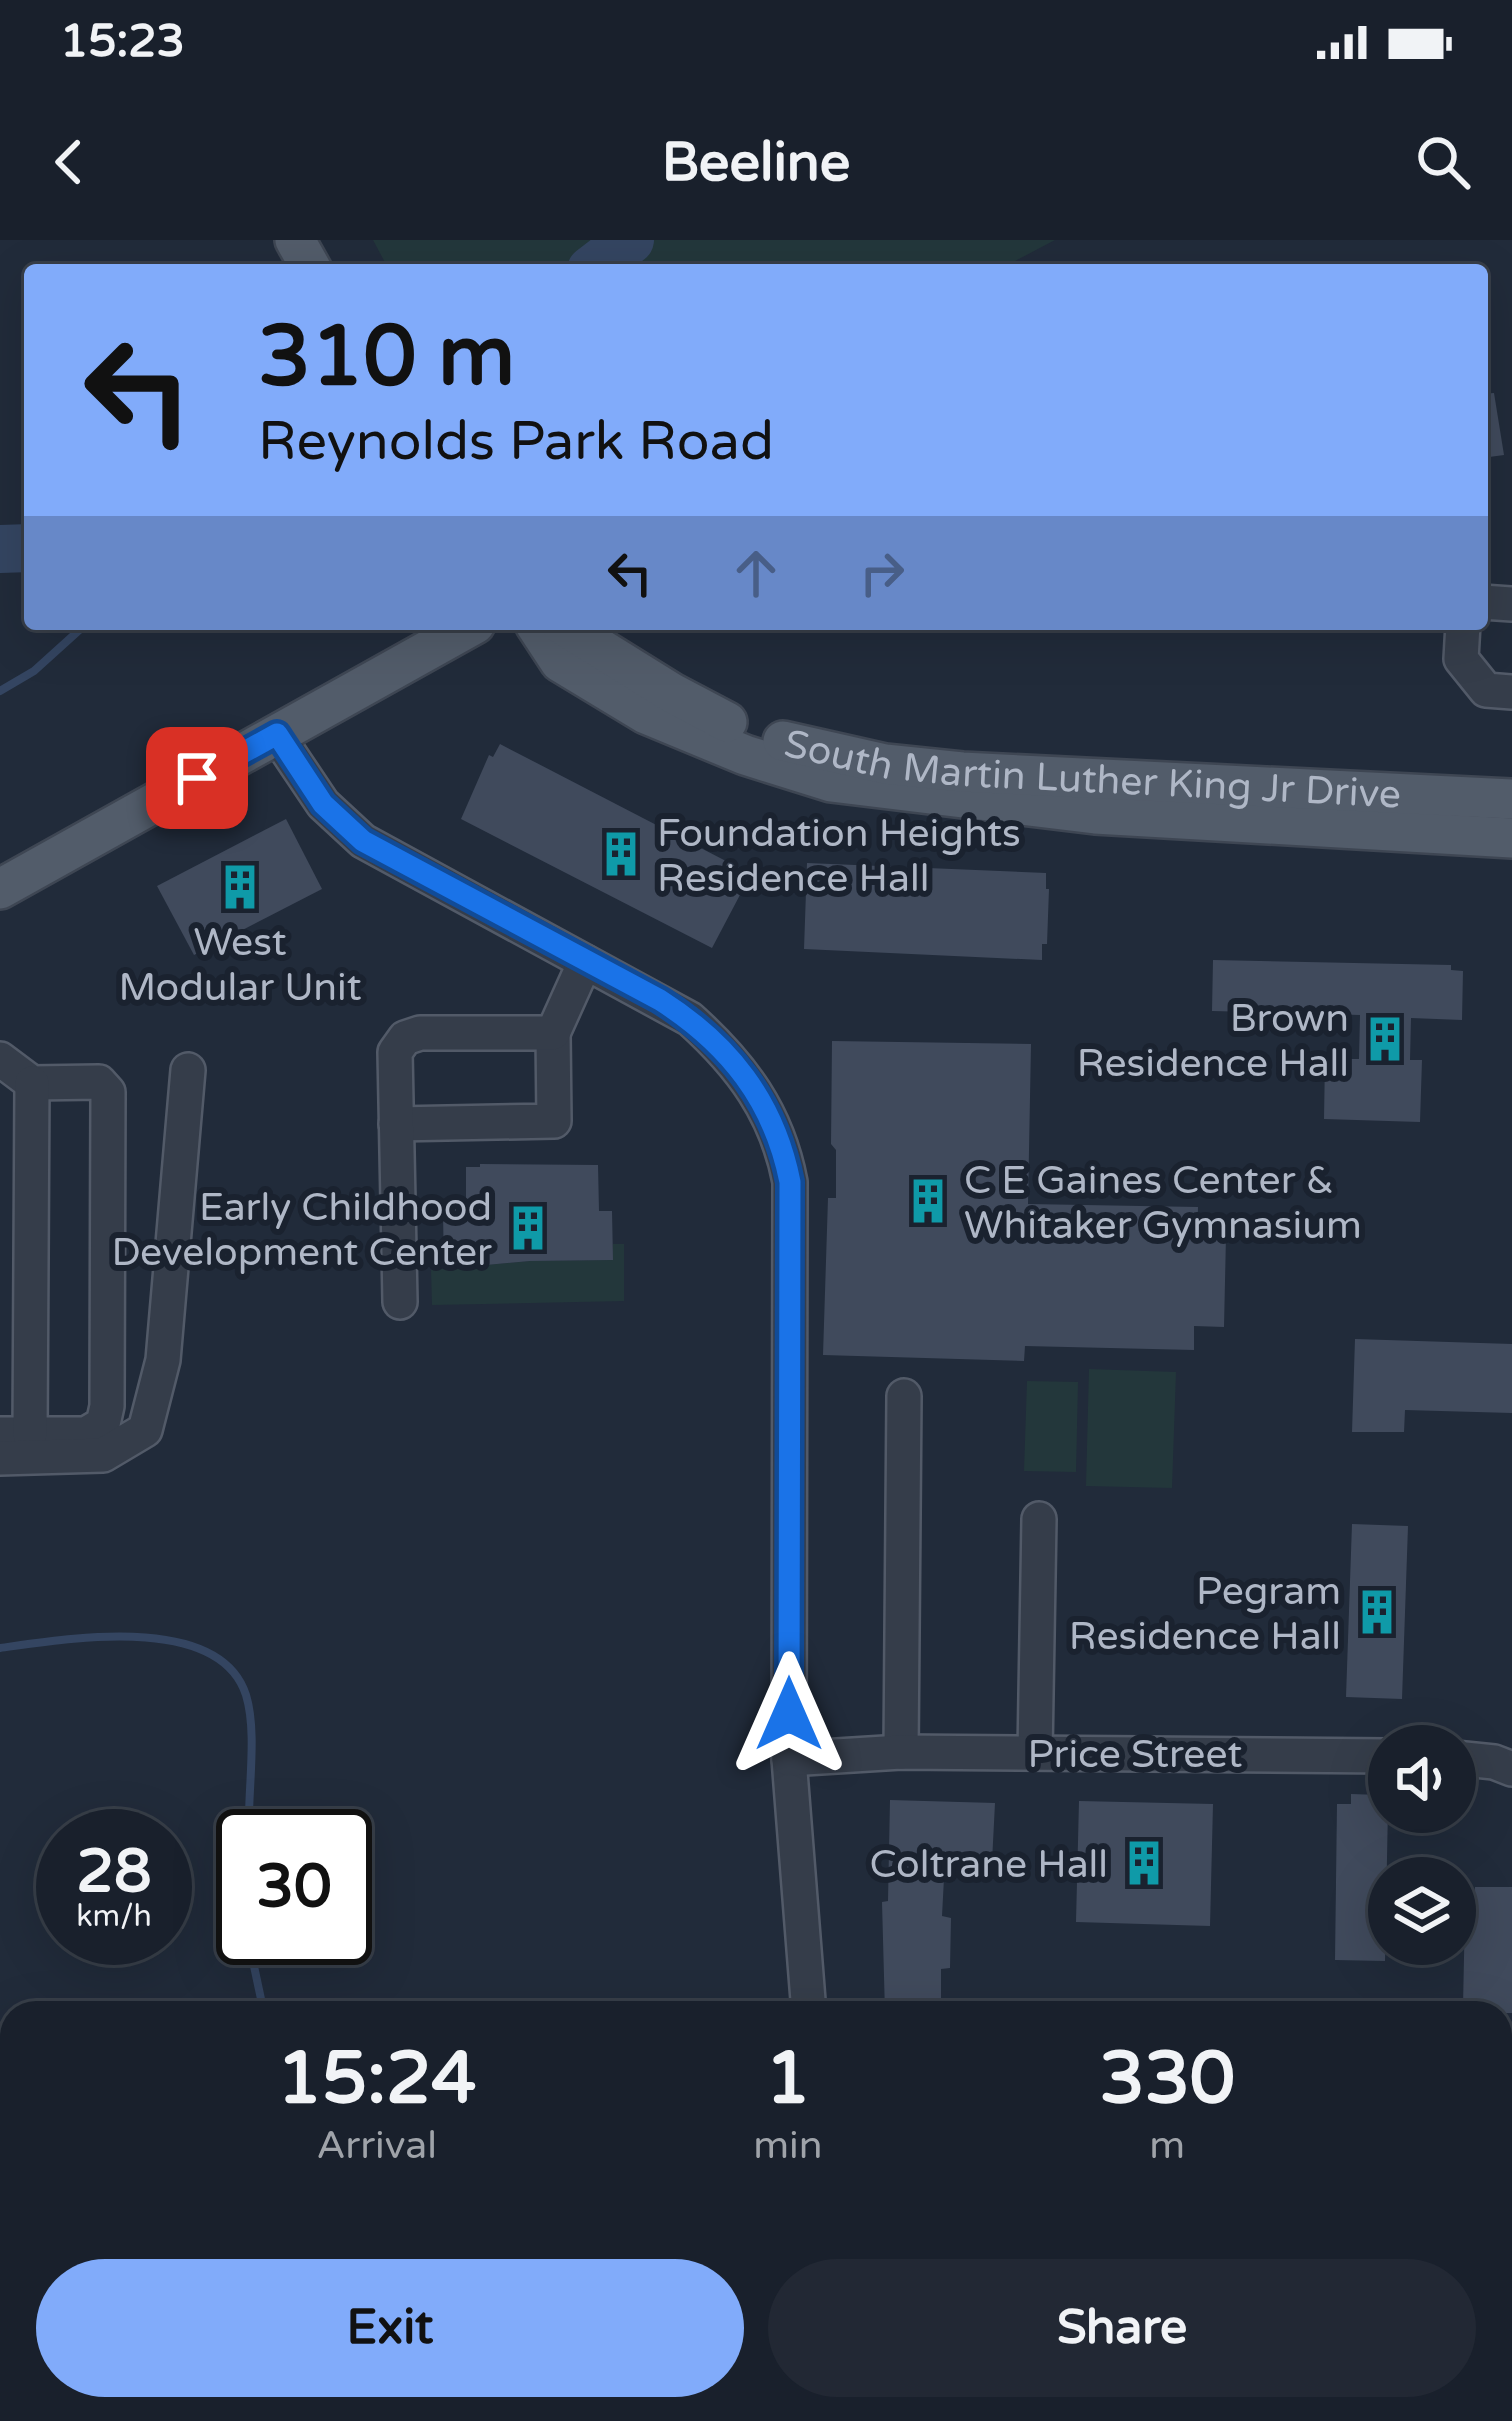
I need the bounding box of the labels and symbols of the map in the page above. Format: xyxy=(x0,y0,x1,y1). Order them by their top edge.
street label: South Martin Luther King Jr Drive xyxy=(780,720,1402,819)
pin xyxy=(146,727,248,829)
place label: Foundation Heights Residence Hall xyxy=(657,810,1021,902)
building icon: Foundation Heights Residence Hall xyxy=(596,829,646,879)
building icon: West Modular Unit xyxy=(215,862,265,912)
place label: West Modular Unit xyxy=(118,919,362,1011)
place label: Brown Residence Hall xyxy=(1077,995,1349,1087)
building icon: Brown Residence Hall xyxy=(1360,1014,1410,1064)
place label: C E Gaines Center & Whitaker Gymnasium xyxy=(964,1157,1362,1249)
building icon: C E Gaines Center & Whitaker Gymnasium xyxy=(903,1176,953,1226)
place label: Early Childhood Development Center xyxy=(111,1184,492,1276)
building icon: Early Childhood Development Center xyxy=(503,1203,553,1253)
place label: Pegram Residence Hall xyxy=(1069,1568,1341,1660)
building icon: Pegram Residence Hall xyxy=(1352,1587,1402,1637)
position arrow xyxy=(726,1651,852,1777)
street label: Price Street xyxy=(1028,1731,1243,1778)
speed limit sign: 30 xyxy=(216,1809,372,1965)
building icon: Coltrane Hall xyxy=(1119,1838,1169,1888)
place label: Coltrane Hall xyxy=(870,1841,1108,1888)

